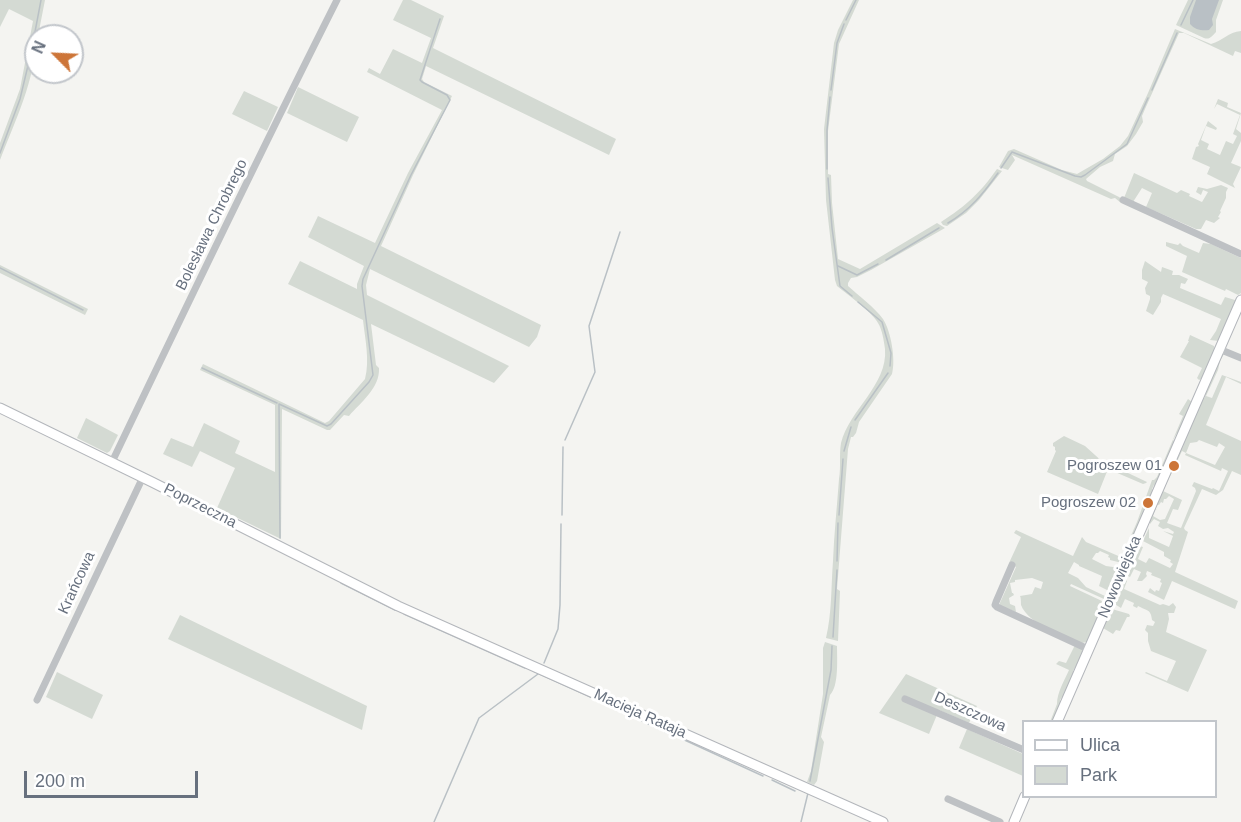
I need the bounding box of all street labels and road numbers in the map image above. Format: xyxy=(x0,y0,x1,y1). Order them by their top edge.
street label: Bolesława Chrobrego xyxy=(172,157,252,293)
street label: Poprzeczna xyxy=(161,480,239,532)
street label: Nowowiejska xyxy=(1095,533,1145,621)
street label: Krańcowa xyxy=(55,549,99,617)
street label: Macieja Rataja xyxy=(591,686,689,742)
street label: Deszczowa xyxy=(931,688,1009,736)

